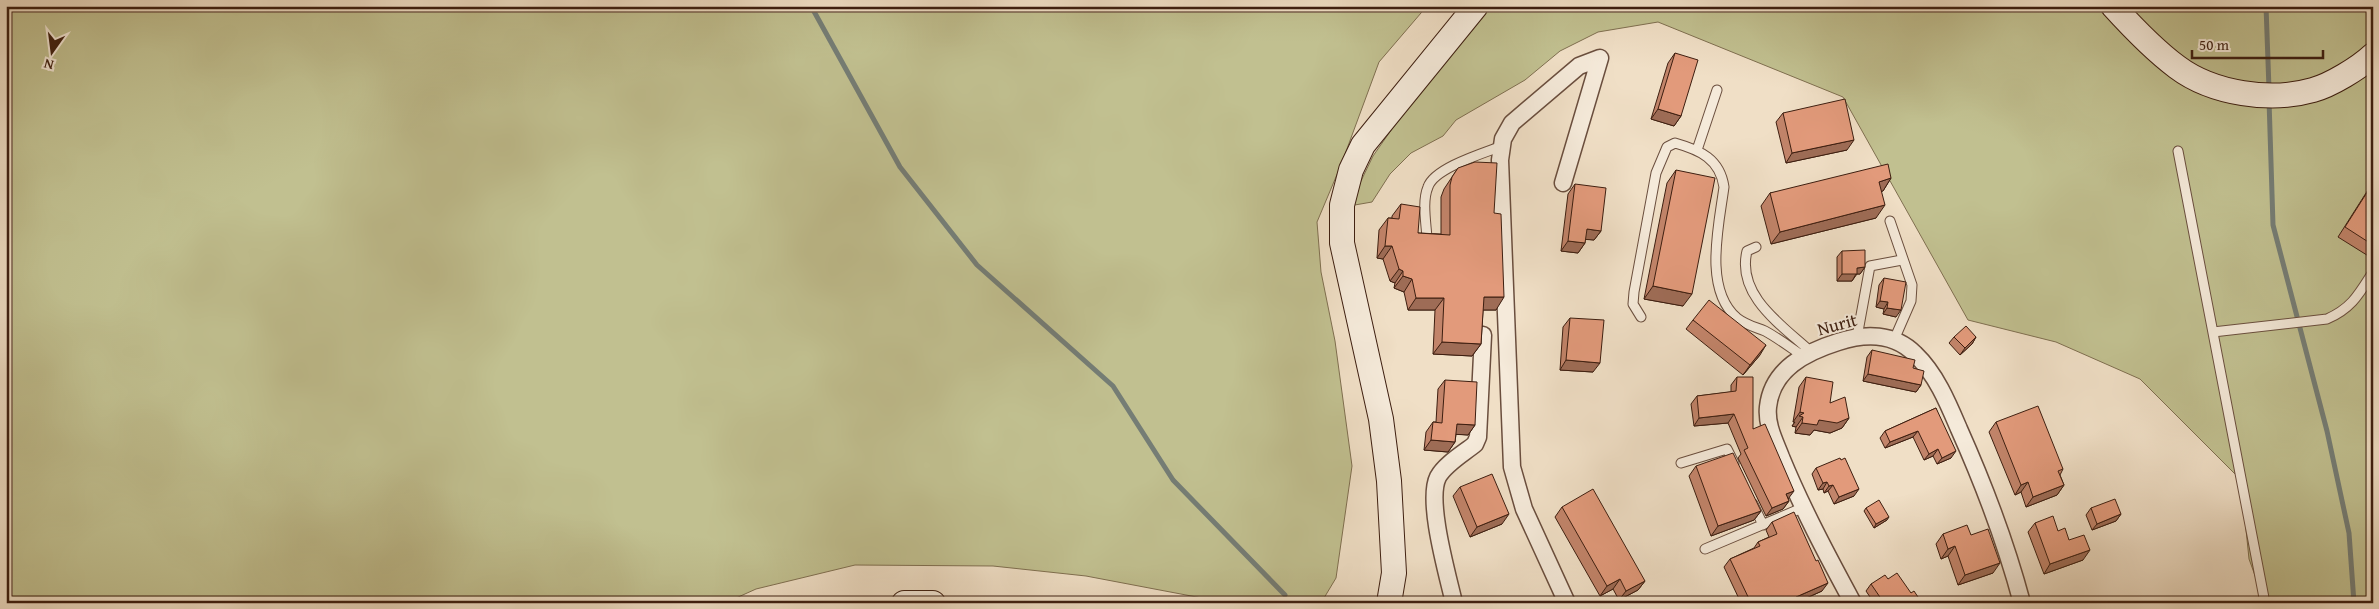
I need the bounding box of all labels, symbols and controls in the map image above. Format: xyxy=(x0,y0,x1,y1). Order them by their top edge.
north arrow xyxy=(28,28,78,78)
scale bar xyxy=(2192,28,2323,60)
text: 50 m xyxy=(2199,34,2230,55)
text: N xyxy=(41,54,56,75)
street label: Nurit xyxy=(1814,306,1861,342)

